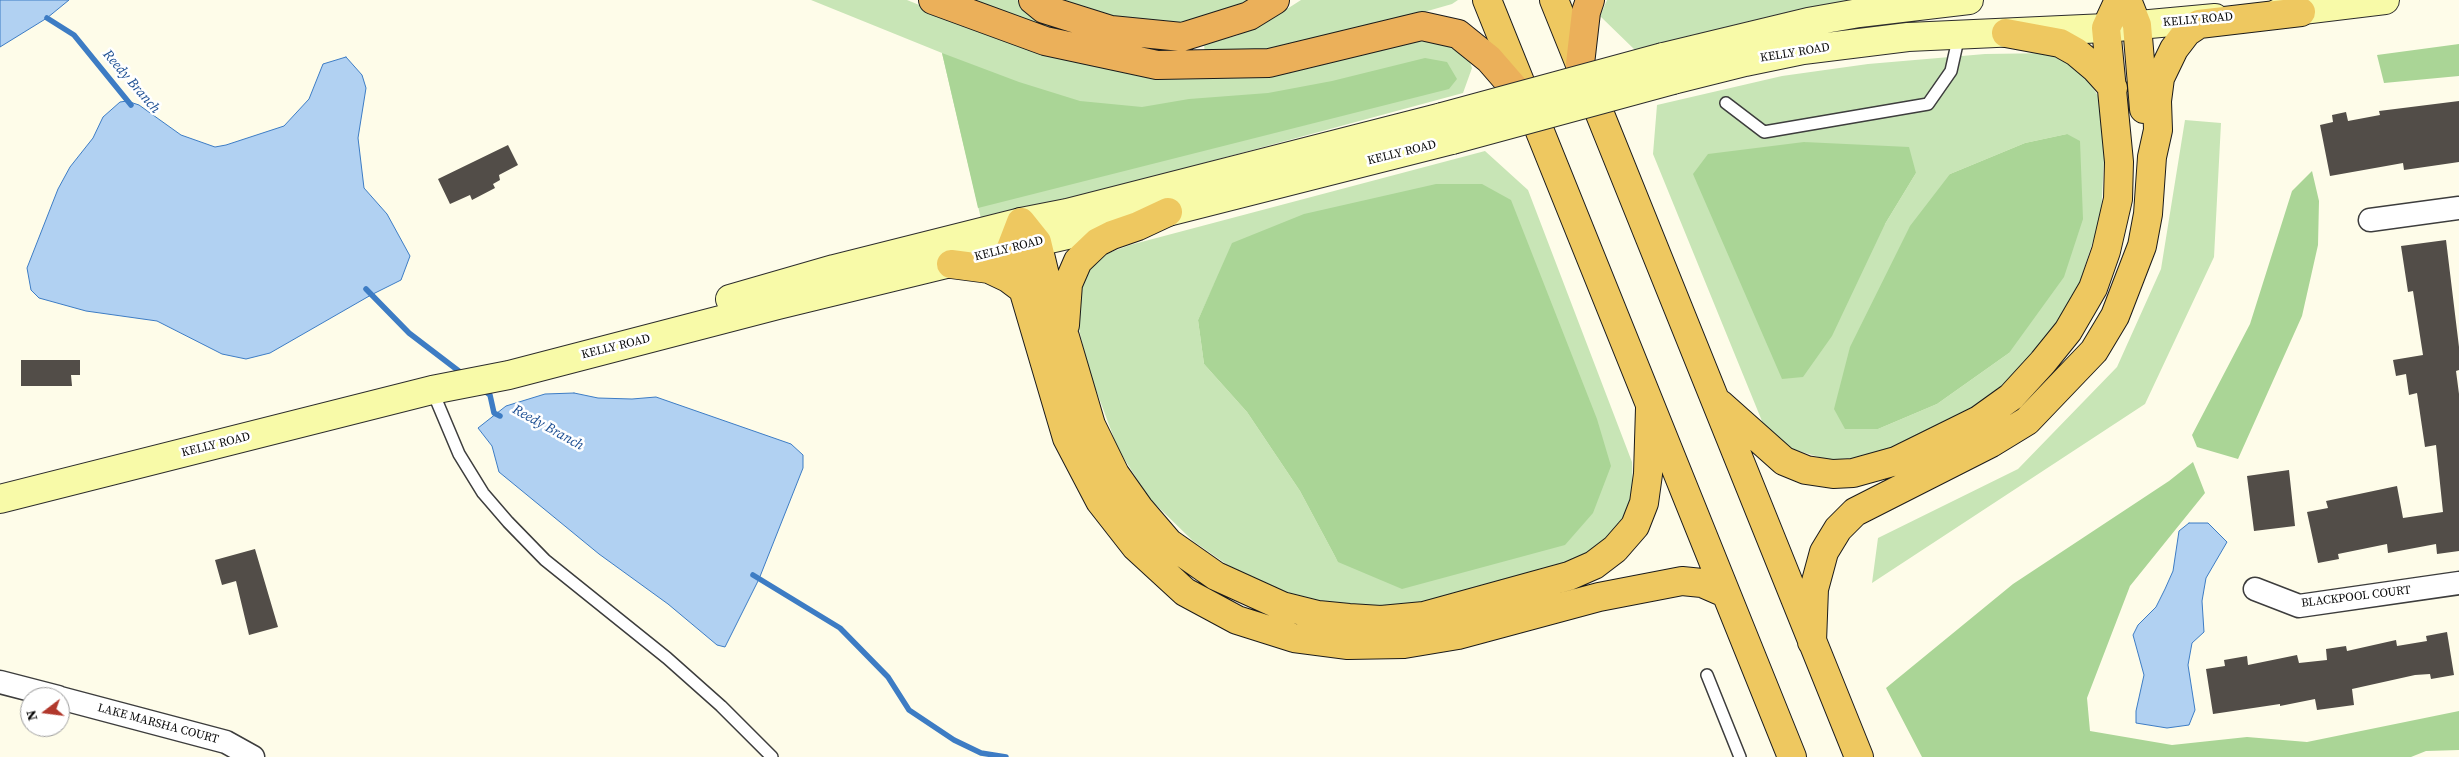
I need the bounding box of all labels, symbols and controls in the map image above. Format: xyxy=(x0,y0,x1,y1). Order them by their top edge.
street label: KELLY ROAD xyxy=(2162,10,2234,30)
street label: KELLY ROAD xyxy=(1759,40,1831,66)
water label: Reedy Branch xyxy=(99,47,163,117)
street label: KELLY ROAD xyxy=(1366,138,1438,168)
street label: KELLY ROAD xyxy=(973,234,1045,264)
street label: KELLY ROAD xyxy=(580,332,652,362)
water label: Reedy Branch xyxy=(509,402,587,454)
street label: KELLY ROAD xyxy=(180,430,252,460)
street label: BLACKPOOL COURT xyxy=(2300,583,2412,611)
north arrow xyxy=(20,687,70,737)
street label: LAKE MARSHA COURT xyxy=(96,701,220,747)
text: N xyxy=(20,708,42,723)

